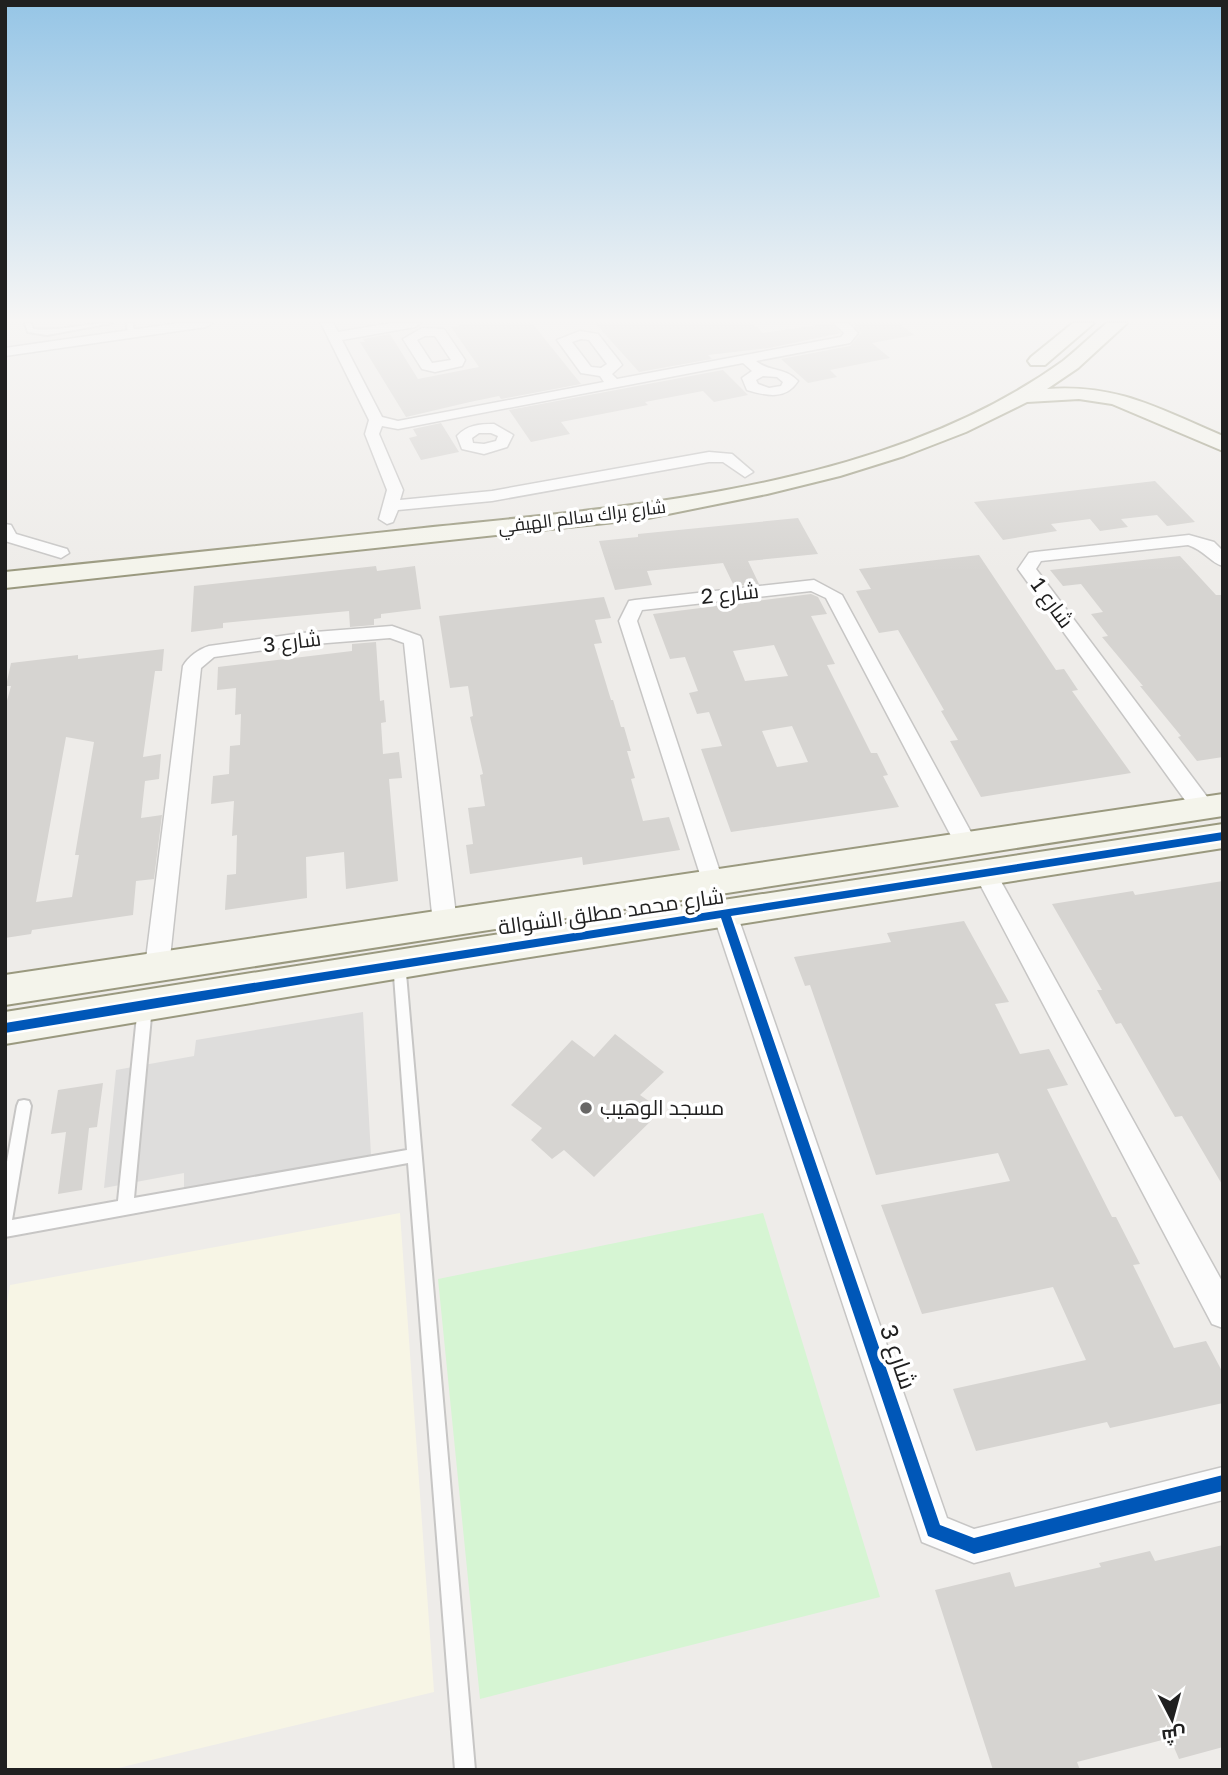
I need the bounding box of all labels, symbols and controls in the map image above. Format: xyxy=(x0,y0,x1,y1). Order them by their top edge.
street label: شارع براك سالم الهيفي xyxy=(497,495,668,541)
street label: شارع 1 xyxy=(1024,572,1080,634)
street label: شارع 2 xyxy=(700,577,760,611)
street label: شارع 3 xyxy=(261,625,323,659)
street label: شارع محمد مطلق الشوالة xyxy=(496,882,726,942)
place label: مسجد الوهيب xyxy=(600,1094,724,1120)
marker: مسجد الوهيب xyxy=(578,1100,594,1116)
street label: شارع 3 xyxy=(872,1320,924,1394)
north arrow xyxy=(1137,1684,1207,1754)
text: ش xyxy=(1160,1723,1187,1749)

